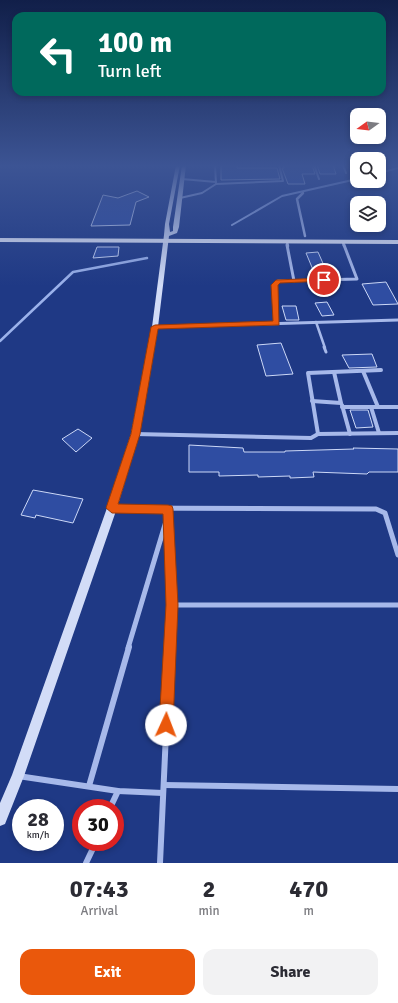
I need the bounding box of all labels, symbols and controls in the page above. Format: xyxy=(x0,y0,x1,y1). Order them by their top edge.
text: 100 m xyxy=(98,26,172,60)
icon: left xyxy=(32,28,84,80)
text: Turn left xyxy=(98,60,161,82)
north arrow xyxy=(350,108,386,144)
map controls xyxy=(350,108,386,232)
button: search xyxy=(350,152,386,188)
button: layers xyxy=(350,196,386,232)
pin xyxy=(307,263,341,297)
icon: arrive xyxy=(313,269,335,291)
position arrow xyxy=(145,704,187,746)
speed limit sign: 30 xyxy=(72,799,124,851)
text: 28 xyxy=(27,807,49,832)
text: km/h xyxy=(27,829,49,841)
text: 07:43 xyxy=(70,874,129,904)
text: 2 xyxy=(203,874,215,904)
text: 470 xyxy=(289,874,328,904)
text: Arrival xyxy=(81,903,118,919)
text: min xyxy=(199,903,220,919)
text: m xyxy=(304,903,314,919)
button: Exit xyxy=(20,949,195,995)
button: Share xyxy=(203,949,378,995)

